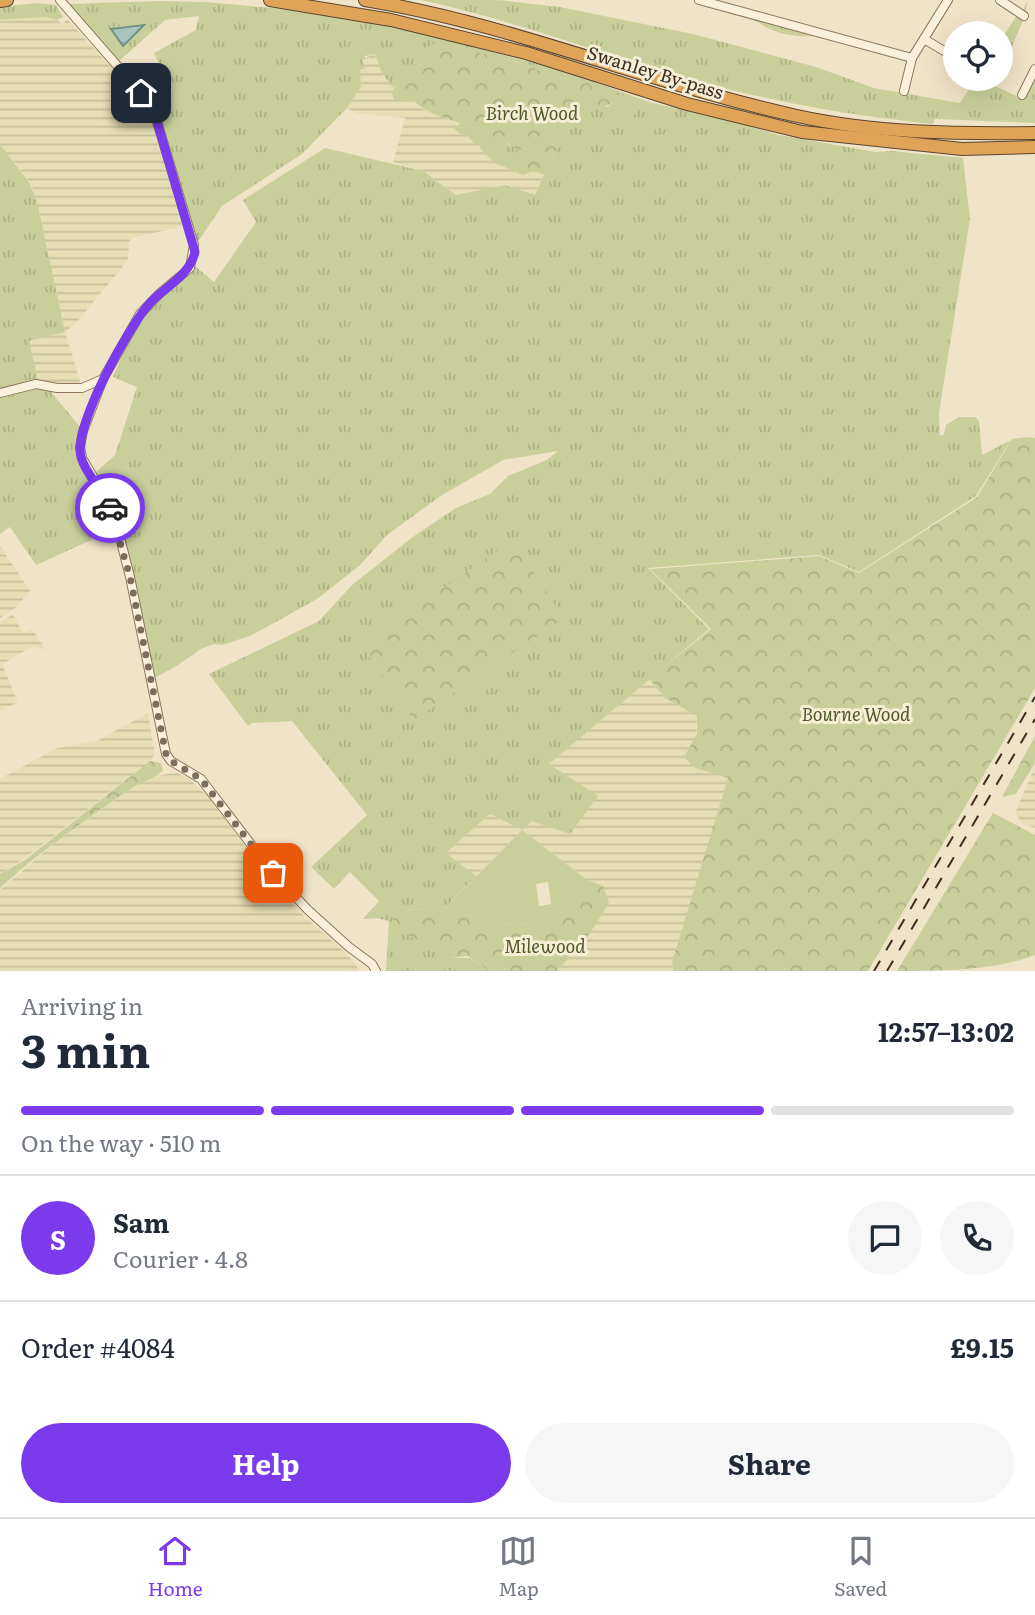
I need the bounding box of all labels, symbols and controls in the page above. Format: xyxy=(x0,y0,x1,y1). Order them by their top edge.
map controls xyxy=(943,21,1013,91)
button: locate xyxy=(943,21,1013,91)
street label: Swanley By-pass xyxy=(584,38,727,105)
pin xyxy=(111,63,171,123)
icon: home xyxy=(122,74,160,112)
park label: Birch Wood xyxy=(486,99,579,126)
courier xyxy=(75,473,145,543)
icon: car xyxy=(91,489,129,527)
park label: Bourne Wood xyxy=(802,700,911,727)
pin xyxy=(243,843,303,903)
icon: bag xyxy=(254,854,292,892)
park label: Milewood xyxy=(504,932,586,959)
text: Arriving in xyxy=(21,988,143,1022)
text: 12:57–13:02 xyxy=(878,1011,1014,1050)
text: 3 min xyxy=(21,1014,151,1082)
text: On the way · 510 m xyxy=(21,1125,221,1159)
button: chat xyxy=(848,1201,922,1275)
button: phone xyxy=(940,1201,1014,1275)
text: Sam xyxy=(113,1202,169,1241)
text: S xyxy=(50,1219,66,1258)
text: Courier · 4.8 xyxy=(113,1241,248,1275)
text: Order #4084 xyxy=(21,1327,175,1366)
text: £9.15 xyxy=(950,1327,1014,1366)
button: Help xyxy=(21,1423,511,1503)
button: Share xyxy=(525,1423,1014,1503)
tab: Home xyxy=(148,1532,203,1602)
tab: Map xyxy=(498,1532,539,1602)
tab: Saved xyxy=(834,1532,887,1602)

